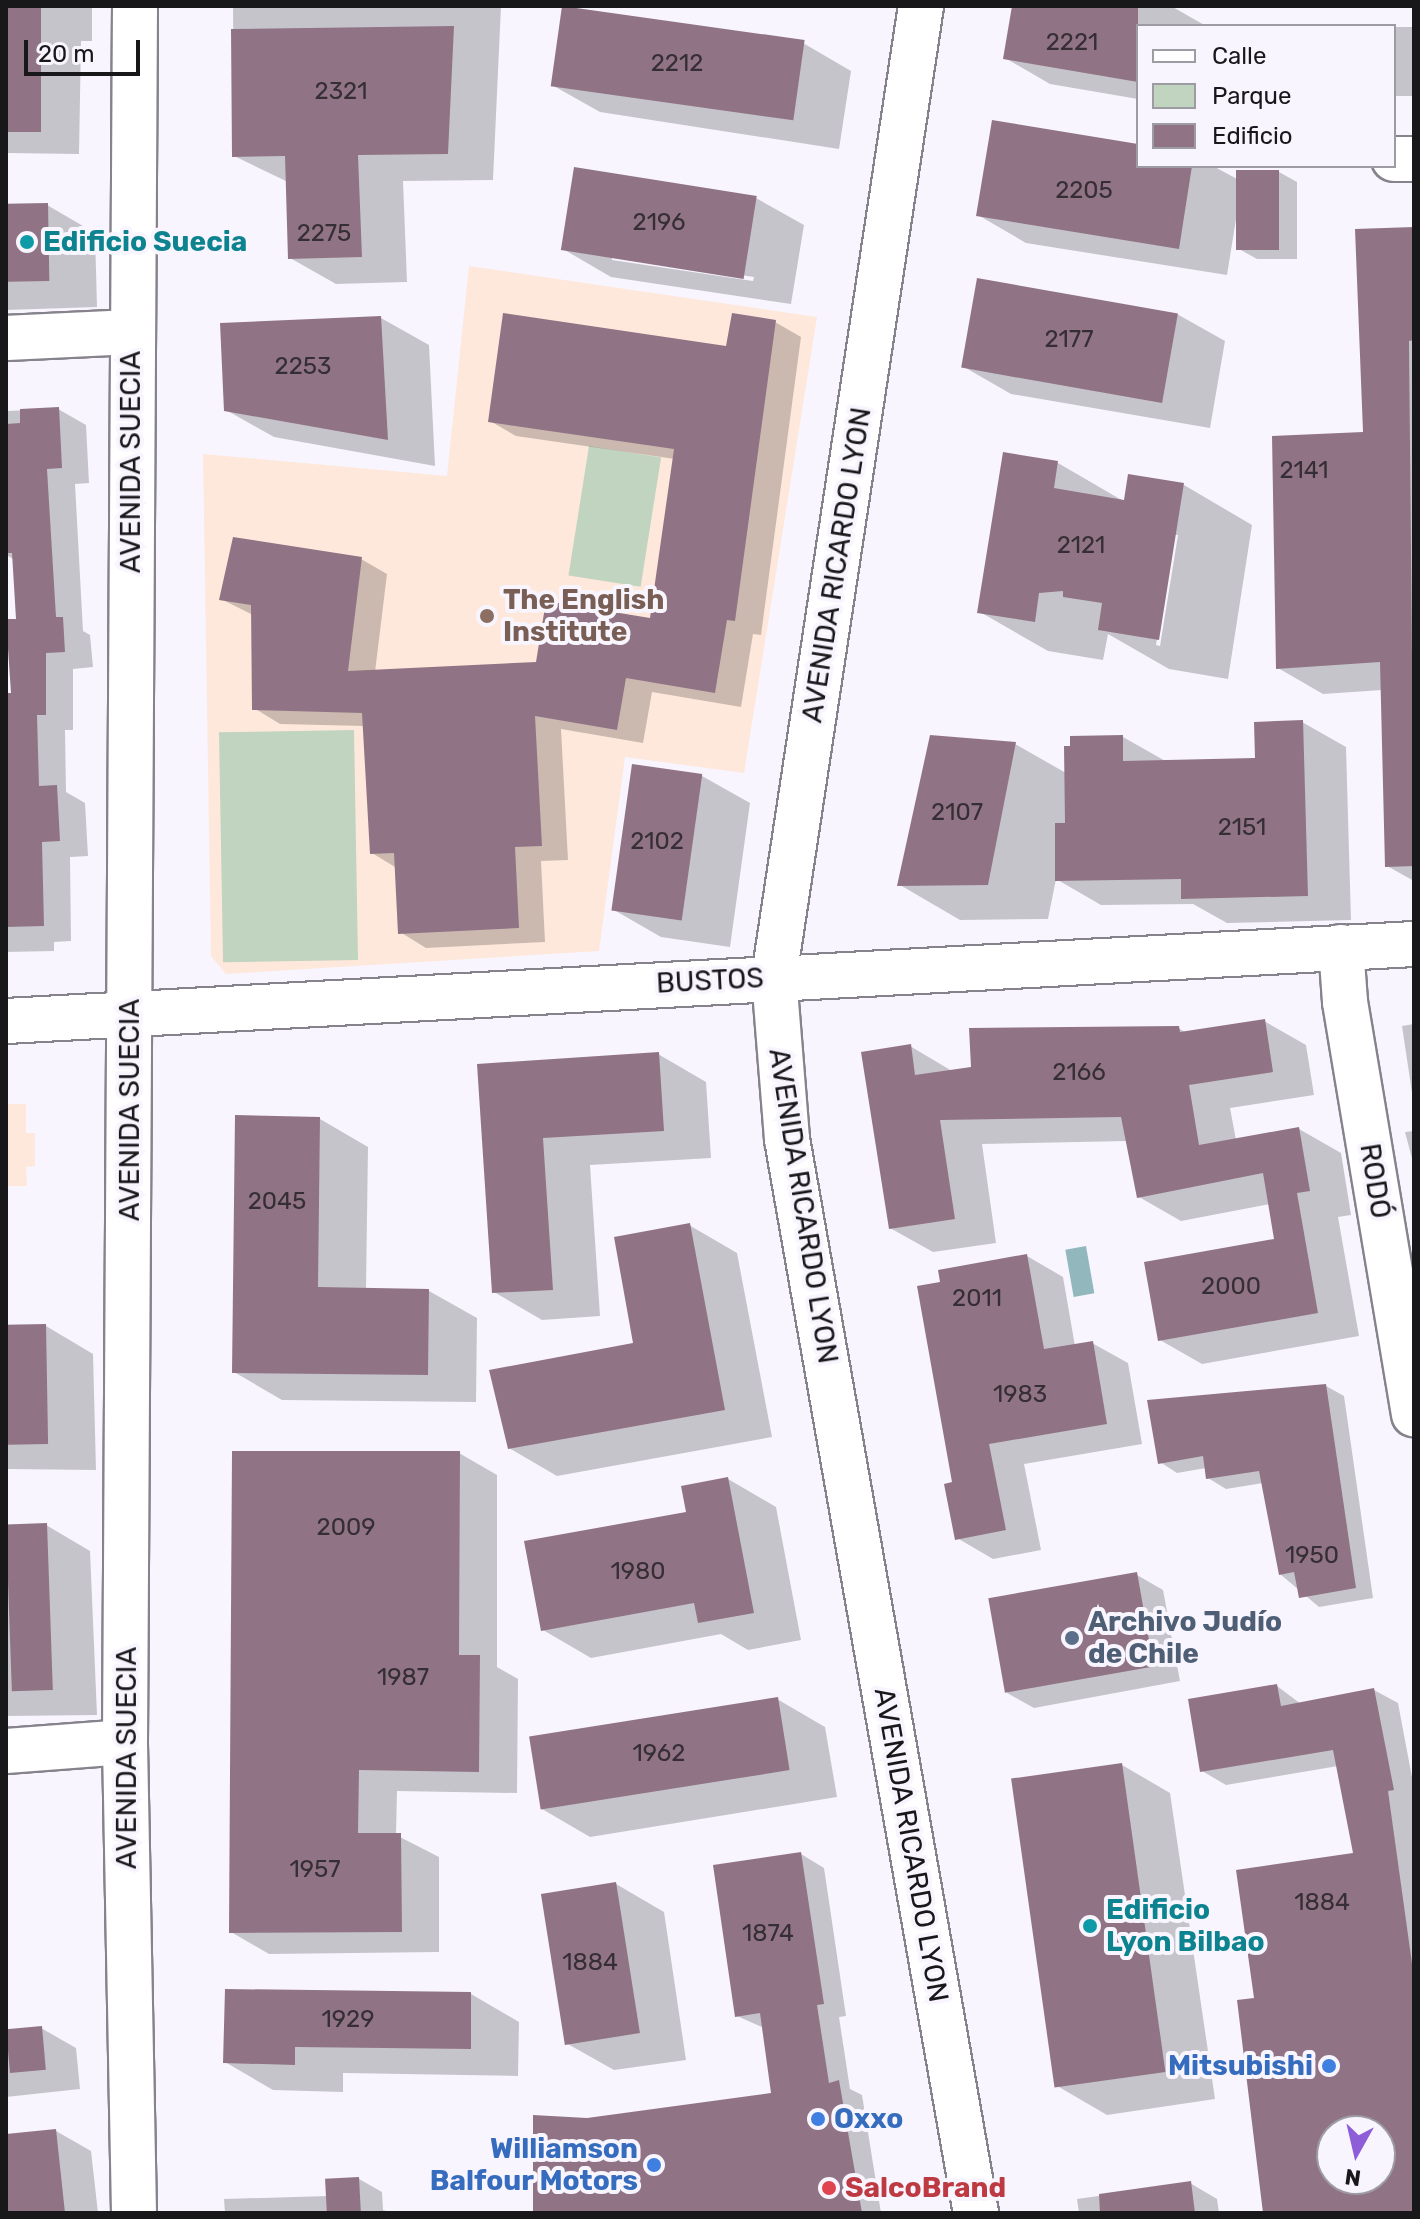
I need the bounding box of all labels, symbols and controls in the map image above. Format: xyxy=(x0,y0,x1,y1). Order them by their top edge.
scale bar xyxy=(28,24,144,74)
legend xyxy=(1136,24,1396,168)
house number: 2221 xyxy=(1046,29,1098,57)
text: 20 m xyxy=(38,40,95,68)
text: Calle xyxy=(1212,42,1266,70)
house number: 2212 xyxy=(651,50,703,78)
house number: 2321 xyxy=(315,78,367,106)
text: Parque xyxy=(1212,82,1291,110)
text: Edificio xyxy=(1212,122,1293,150)
house number: 2205 xyxy=(1055,177,1113,205)
house number: 2196 xyxy=(633,209,685,237)
house number: 2275 xyxy=(297,220,351,248)
place label: Edificio Suecia xyxy=(43,225,247,259)
marker: Edificio Suecia xyxy=(18,233,36,251)
house number: 2177 xyxy=(1045,326,1093,354)
street label: AVENIDA SUECIA xyxy=(114,350,148,574)
house number: 2253 xyxy=(275,353,331,381)
street label: AVENIDA RICARDO LYON xyxy=(795,405,879,725)
house number: 2141 xyxy=(1279,457,1329,485)
house number: 2121 xyxy=(1057,532,1105,560)
place label: The English Institute xyxy=(503,583,664,649)
marker: The English Institute xyxy=(478,607,496,625)
house number: 2107 xyxy=(931,799,983,827)
house number: 2151 xyxy=(1218,814,1266,842)
house number: 2102 xyxy=(630,828,684,856)
street label: BUSTOS xyxy=(655,961,765,1001)
street label: AVENIDA SUECIA xyxy=(113,998,147,1222)
street label: AVENIDA RICARDO LYON xyxy=(761,1046,845,1366)
house number: 2166 xyxy=(1052,1059,1106,1087)
street label: RODÓ xyxy=(1353,1141,1397,1221)
house number: 2045 xyxy=(248,1188,306,1216)
house number: 2000 xyxy=(1201,1273,1261,1301)
house number: 2011 xyxy=(952,1285,1002,1313)
house number: 1983 xyxy=(993,1381,1047,1409)
house number: 2009 xyxy=(317,1514,375,1542)
house number: 1950 xyxy=(1285,1542,1339,1570)
house number: 1980 xyxy=(610,1558,666,1586)
place label: Archivo Judío de Chile xyxy=(1088,1605,1282,1671)
marker: Archivo Judío de Chile xyxy=(1063,1629,1081,1647)
street label: AVENIDA SUECIA xyxy=(110,1646,144,1870)
house number: 1987 xyxy=(377,1664,429,1692)
street label: AVENIDA RICARDO LYON xyxy=(867,1685,955,2005)
house number: 1962 xyxy=(633,1740,685,1768)
house number: 1957 xyxy=(289,1856,341,1884)
house number: 1884 xyxy=(1294,1889,1350,1917)
place label: Edificio Lyon Bilbao xyxy=(1106,1893,1265,1959)
marker: Edificio Lyon Bilbao xyxy=(1081,1917,1099,1935)
house number: 1874 xyxy=(742,1920,794,1948)
house number: 1884 xyxy=(562,1949,618,1977)
house number: 1929 xyxy=(322,2006,374,2034)
place label: Mitsubishi xyxy=(1168,2049,1313,2083)
marker: Mitsubishi xyxy=(1320,2057,1338,2075)
place label: Oxxo xyxy=(834,2102,903,2136)
marker: Oxxo xyxy=(809,2110,827,2128)
north arrow xyxy=(1316,2115,1396,2195)
place label: Williamson Balfour Motors xyxy=(429,2132,638,2198)
marker: Williamson Balfour Motors xyxy=(645,2156,663,2174)
text: N xyxy=(1343,2163,1363,2192)
place label: SalcoBrand xyxy=(845,2171,1006,2205)
marker: SalcoBrand xyxy=(820,2179,838,2197)

